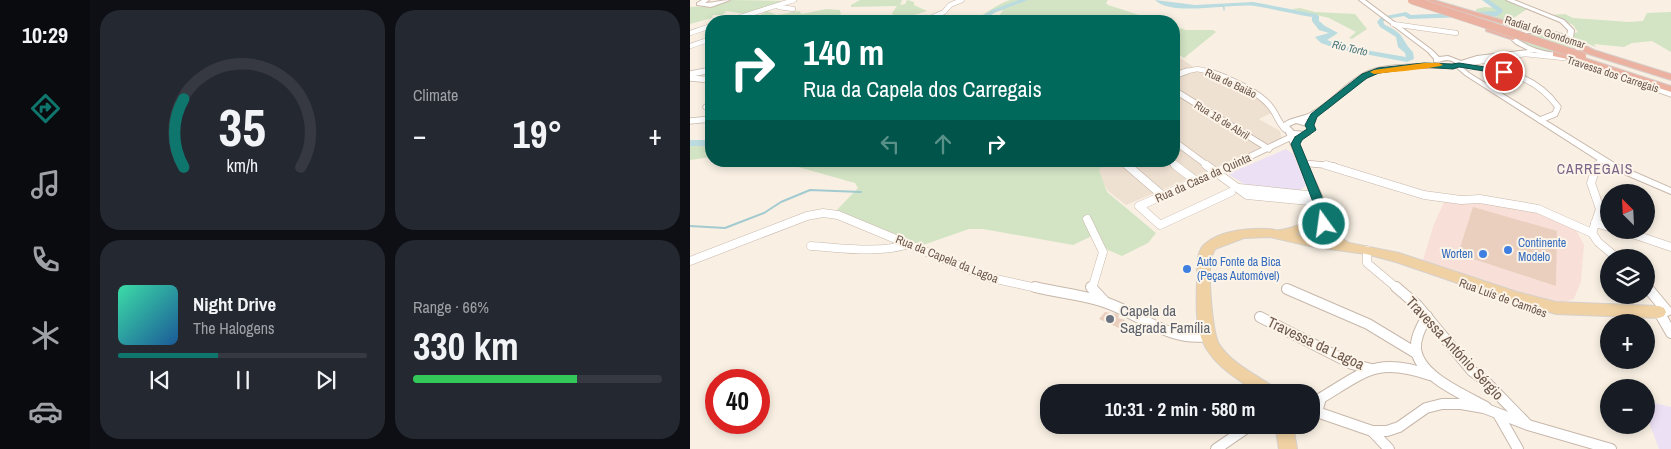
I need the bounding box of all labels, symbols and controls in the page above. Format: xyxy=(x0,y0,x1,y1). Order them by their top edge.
street label: Radial de Gondomar xyxy=(1503,12,1587,52)
text: 10:29 xyxy=(22,20,68,50)
text: 140 m xyxy=(803,29,884,76)
icon: right xyxy=(720,35,785,100)
water label: Rio Torto xyxy=(1331,37,1369,59)
pin xyxy=(1483,51,1525,93)
street label: Travessa dos Carregais xyxy=(1565,53,1661,96)
icon: arrive xyxy=(1490,58,1518,86)
street label: Rua de Baião xyxy=(1203,65,1259,101)
text: Rua da Capela dos Carregais xyxy=(803,74,1042,104)
text: Climate xyxy=(413,84,458,106)
icon: directions xyxy=(28,91,63,126)
text: 35 xyxy=(219,92,266,162)
street label: Rua 18 de Abril xyxy=(1192,98,1252,142)
text: 19° xyxy=(513,109,562,160)
text: − xyxy=(413,116,426,154)
text: + xyxy=(649,116,662,154)
icon: left xyxy=(876,130,904,158)
icon: ahead xyxy=(929,130,957,158)
icon: right xyxy=(982,130,1010,158)
street label: Rua da Casa da Quinta xyxy=(1153,149,1254,206)
text: km/h xyxy=(227,154,258,178)
district label: CARREGAIS xyxy=(1557,160,1633,178)
icon: music xyxy=(28,167,63,202)
north arrow xyxy=(1600,184,1655,239)
map controls xyxy=(1600,184,1655,434)
position arrow xyxy=(1297,197,1349,249)
street label: Rua da Capela da Lagoa xyxy=(893,231,1001,287)
place label: Continente Modelo xyxy=(1518,235,1566,265)
icon: phone xyxy=(28,242,63,277)
marker: Continente Modelo xyxy=(1502,244,1514,256)
place label: Worten xyxy=(1441,246,1473,262)
marker: Worten xyxy=(1477,248,1489,260)
button: layers xyxy=(1600,249,1655,304)
place label: Auto Fonte da Bica (Peças Automóvel) xyxy=(1196,254,1281,284)
marker: Auto Fonte da Bica (Peças Automóvel) xyxy=(1181,263,1193,275)
street label: Rua Luís de Camões xyxy=(1457,275,1549,321)
text: Night Drive xyxy=(193,291,276,317)
street label: Travessa António Sérgio xyxy=(1401,291,1509,405)
text: Range · 66% xyxy=(413,296,489,318)
place label: Capela da Sagrada Família xyxy=(1120,300,1210,338)
street label: Travessa da Lagoa xyxy=(1264,311,1368,375)
marker: Capela da Sagrada Família xyxy=(1104,313,1116,325)
button: + xyxy=(1600,314,1655,369)
text: The Halogens xyxy=(193,317,275,339)
icon: climate xyxy=(28,318,63,353)
text: 330 km xyxy=(413,321,519,372)
icon: previous xyxy=(146,366,174,394)
icon: pause xyxy=(229,366,257,394)
icon: next xyxy=(312,366,340,394)
speed limit sign: 40 xyxy=(705,369,770,434)
button: − xyxy=(1600,379,1655,434)
icon: car xyxy=(28,394,63,429)
text: 10:31 · 2 min · 580 m xyxy=(1105,396,1255,422)

